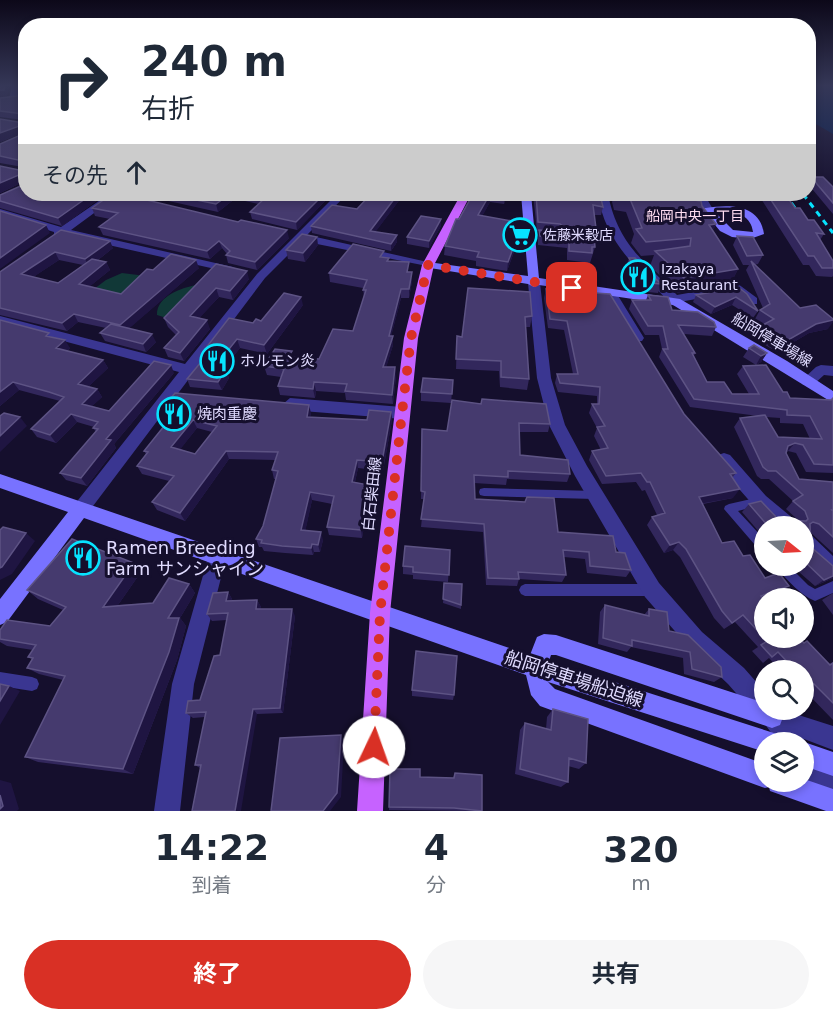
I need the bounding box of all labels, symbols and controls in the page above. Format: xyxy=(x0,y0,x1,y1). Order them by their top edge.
text: 240 m xyxy=(141,37,287,86)
icon: right xyxy=(42,42,120,120)
text: 右折 xyxy=(141,93,195,124)
icon: ahead xyxy=(120,156,153,189)
text: その先 xyxy=(42,163,108,188)
district label: 船岡中央一丁目 xyxy=(646,208,744,224)
supermarket icon: 佐藤米穀店 xyxy=(502,217,538,253)
place label: 佐藤米穀店 xyxy=(543,227,613,243)
restaurant icon: Izakaya Restaurant xyxy=(620,259,656,295)
place label: Izakaya Restaurant xyxy=(661,261,738,293)
pin xyxy=(546,262,597,313)
icon: arrive xyxy=(555,271,588,304)
street label: 船岡停車場線 xyxy=(729,309,815,371)
restaurant icon: ホルモン炎 xyxy=(199,343,235,379)
place label: ホルモン炎 xyxy=(240,352,315,370)
restaurant icon: 焼肉重慶 xyxy=(156,396,192,432)
place label: 焼肉重慶 xyxy=(197,405,257,423)
street label: 白石柴田線 xyxy=(359,456,385,532)
north arrow xyxy=(754,516,814,576)
map controls xyxy=(754,516,814,792)
place label: Ramen Breeding Farm サンシャイン xyxy=(106,537,264,579)
restaurant icon: Ramen Breeding Farm サンシャイン xyxy=(65,540,101,576)
button: sound xyxy=(754,588,814,648)
street label: 船岡停車場船迫線 xyxy=(502,646,646,711)
button: search xyxy=(754,660,814,720)
position arrow xyxy=(342,715,406,779)
button: layers xyxy=(754,732,814,792)
text: 14:22 xyxy=(155,827,269,868)
text: 4 xyxy=(424,827,449,868)
text: 320 xyxy=(603,829,678,870)
text: m xyxy=(631,871,651,895)
text: 到着 xyxy=(192,873,232,897)
text: 分 xyxy=(426,873,446,897)
button: 終了 xyxy=(24,940,411,1009)
button: 共有 xyxy=(423,940,809,1009)

